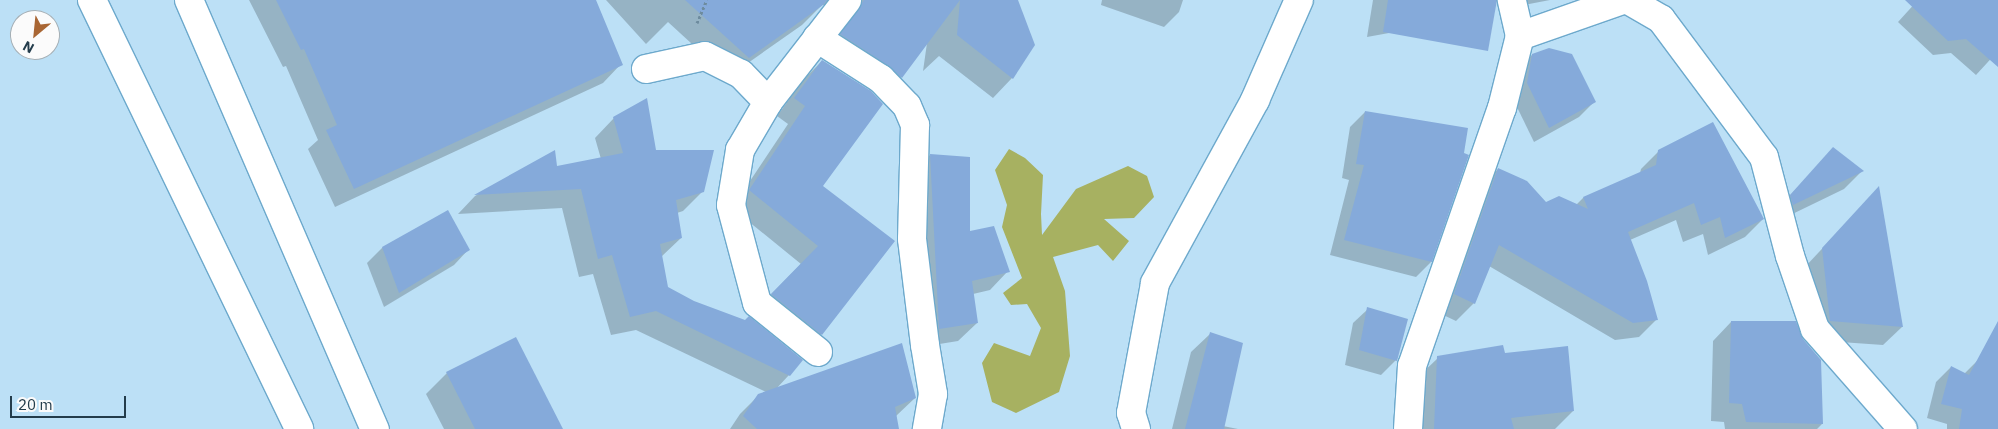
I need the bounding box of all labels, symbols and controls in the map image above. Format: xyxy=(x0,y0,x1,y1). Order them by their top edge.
north arrow xyxy=(10,10,60,60)
text: N xyxy=(20,37,37,58)
scale bar xyxy=(12,386,129,418)
text: 20 m xyxy=(18,395,53,414)

